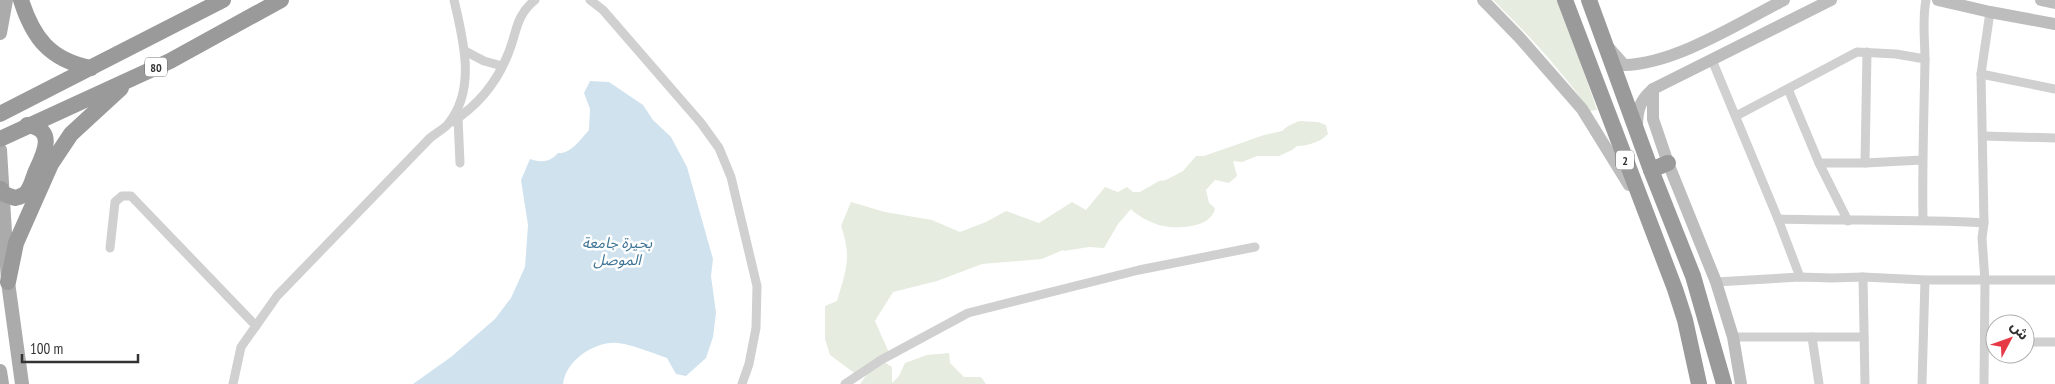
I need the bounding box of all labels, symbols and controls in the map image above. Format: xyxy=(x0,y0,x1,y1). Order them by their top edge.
road number: 80 xyxy=(145,58,167,76)
road number: 2 xyxy=(1616,150,1634,170)
water label: بحيرة جامعة الموصل xyxy=(582,233,653,269)
north arrow xyxy=(1985,314,2035,364)
text: ش xyxy=(2007,317,2033,344)
scale bar xyxy=(22,332,139,364)
text: 100 m xyxy=(30,339,63,358)

